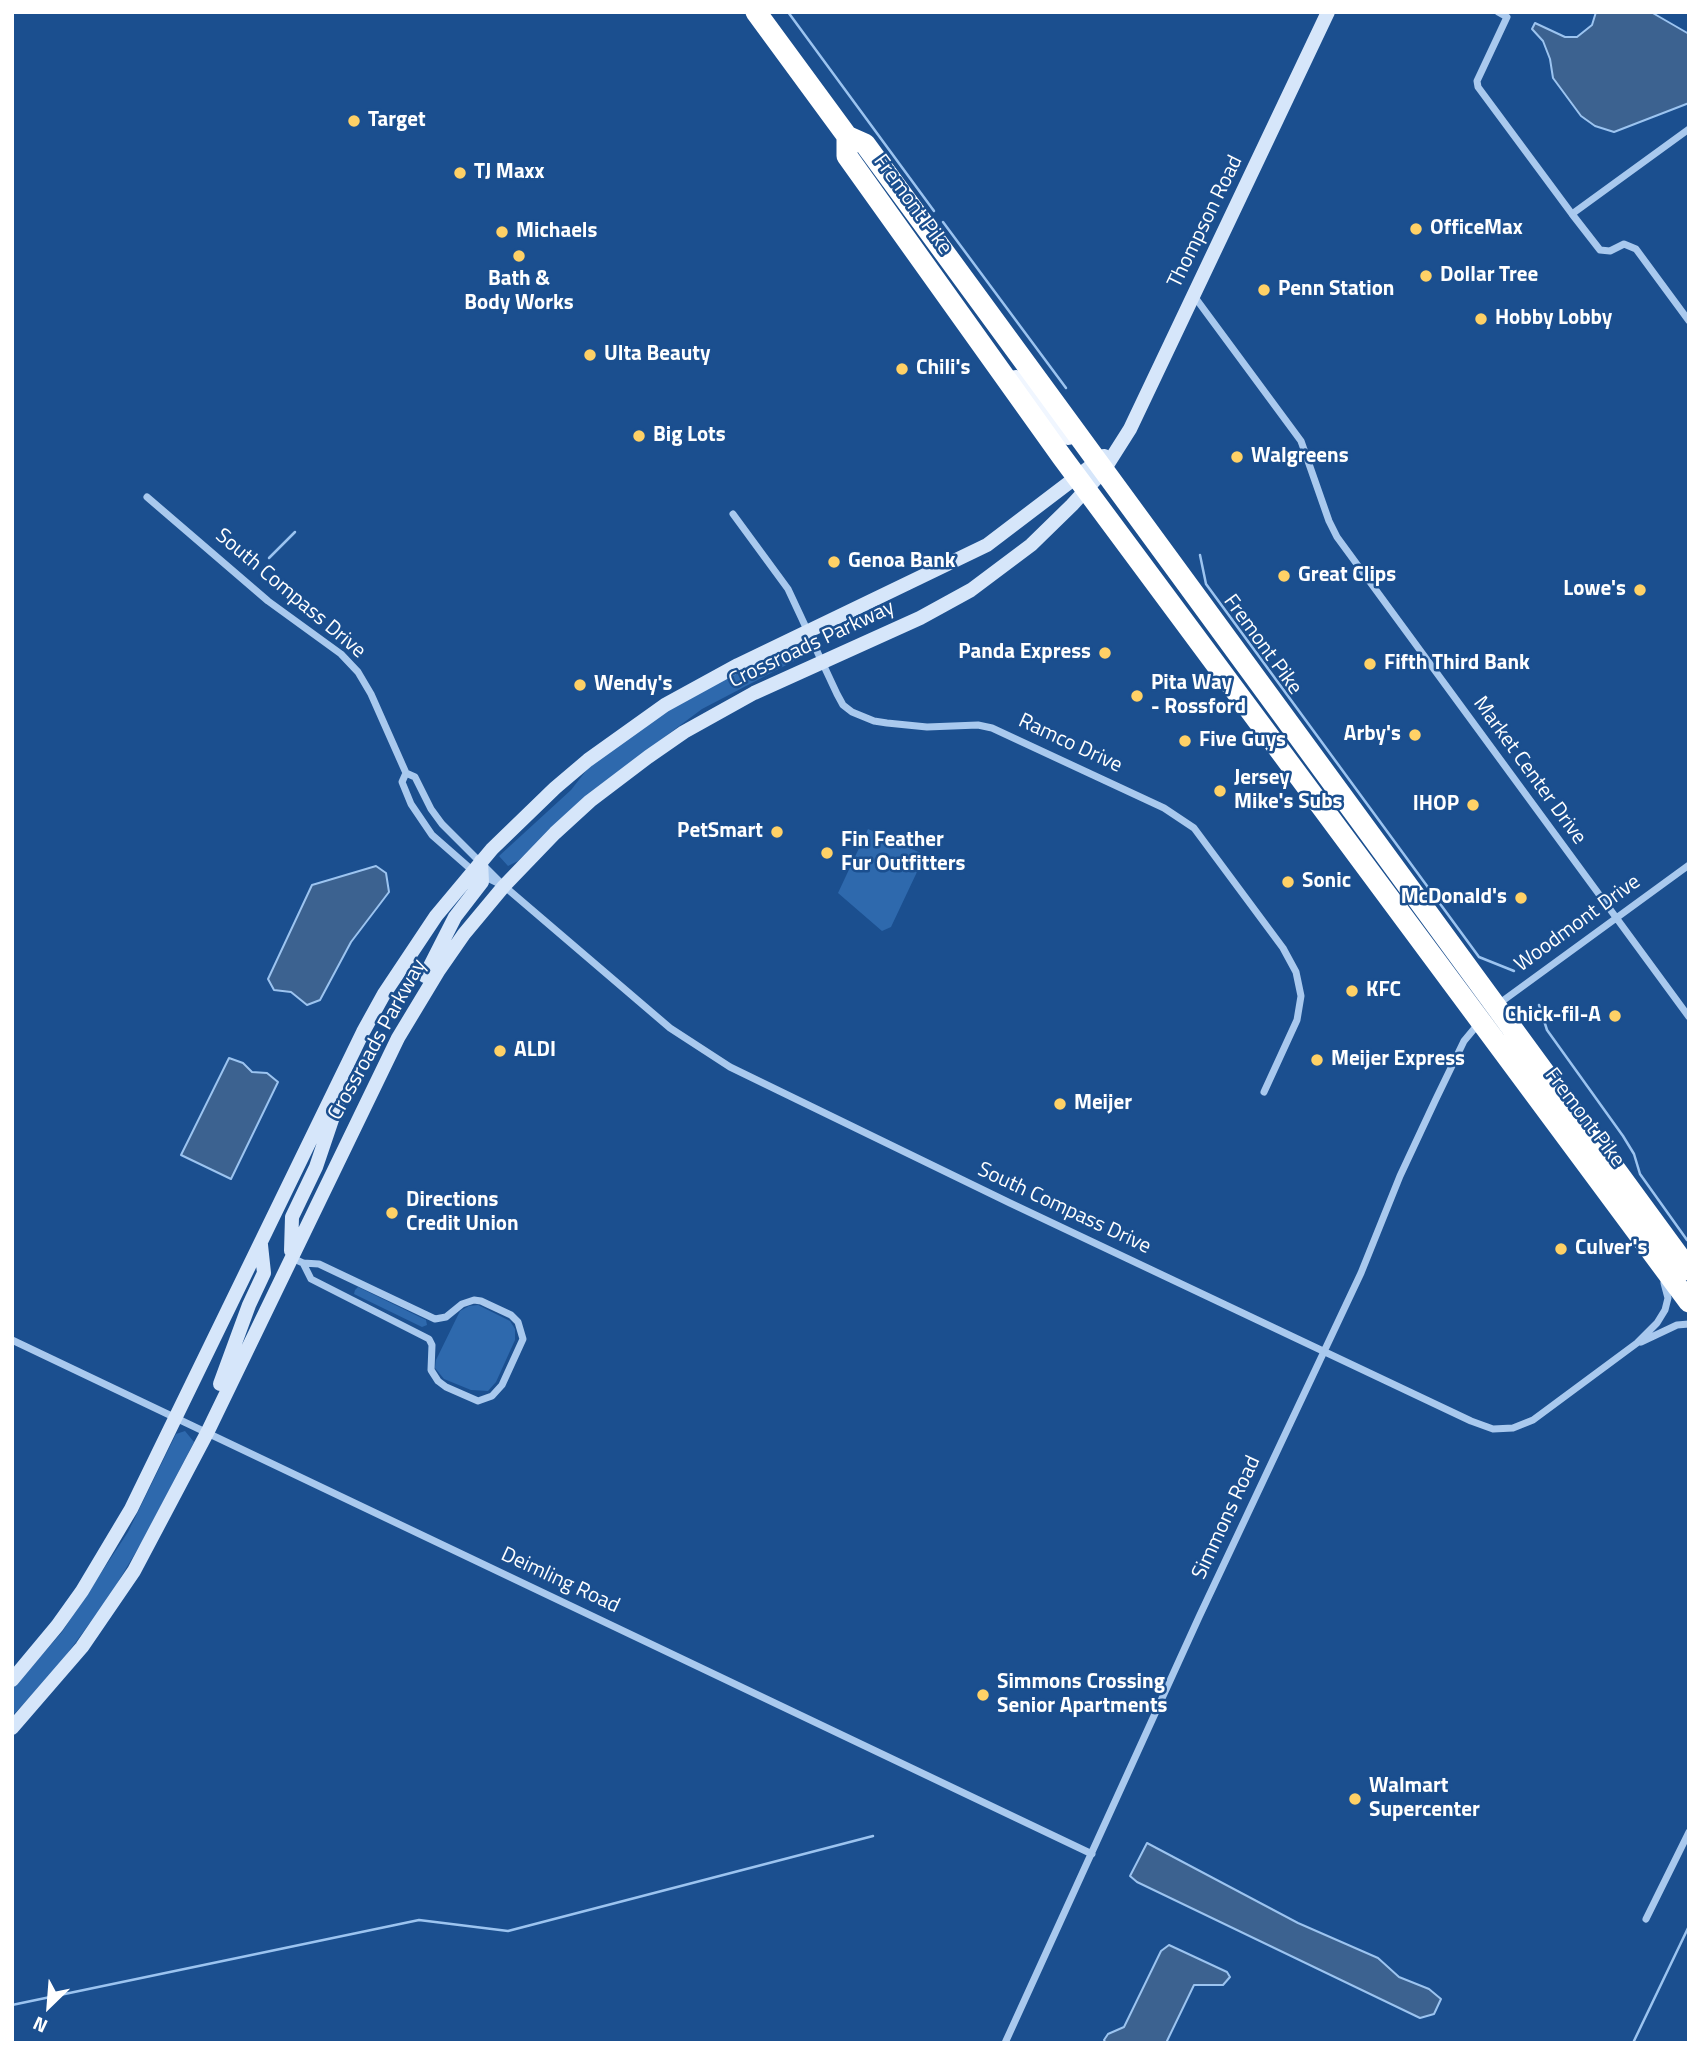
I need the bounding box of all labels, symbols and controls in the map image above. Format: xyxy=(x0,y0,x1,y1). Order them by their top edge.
place label: Target xyxy=(368,108,426,134)
marker: Target xyxy=(346,113,362,129)
street label: Fremont Pike xyxy=(867,150,957,260)
street label: Thompson Road xyxy=(1163,152,1249,292)
place label: TJ Maxx xyxy=(474,160,545,186)
marker: TJ Maxx xyxy=(452,165,468,181)
place label: OfficeMax xyxy=(1430,216,1523,242)
place label: Michaels xyxy=(516,219,597,245)
marker: OfficeMax xyxy=(1408,221,1424,237)
marker: Michaels xyxy=(494,224,510,240)
marker: Bath & Body Works xyxy=(511,248,527,264)
place label: Dollar Tree xyxy=(1440,263,1538,289)
place label: Bath & Body Works xyxy=(464,267,574,317)
marker: Dollar Tree xyxy=(1418,268,1434,284)
place label: Penn Station xyxy=(1278,277,1394,303)
marker: Penn Station xyxy=(1256,282,1272,298)
place label: Hobby Lobby xyxy=(1495,306,1612,332)
marker: Hobby Lobby xyxy=(1473,311,1489,327)
place label: Ulta Beauty xyxy=(604,342,710,368)
marker: Ulta Beauty xyxy=(582,347,598,363)
place label: Chili's xyxy=(916,356,970,382)
marker: Chili's xyxy=(894,361,910,377)
place label: Big Lots xyxy=(653,423,726,449)
marker: Big Lots xyxy=(631,428,647,444)
place label: Walgreens xyxy=(1251,444,1349,470)
marker: Walgreens xyxy=(1229,449,1245,465)
street label: South Compass Drive xyxy=(210,524,370,664)
place label: Genoa Bank xyxy=(848,549,956,575)
marker: Genoa Bank xyxy=(826,554,842,570)
place label: Great Clips xyxy=(1298,563,1396,589)
marker: Great Clips xyxy=(1276,568,1292,584)
place label: Lowe's xyxy=(1563,577,1626,603)
marker: Lowe's xyxy=(1632,582,1648,598)
street label: Fremont Pike xyxy=(1217,590,1307,700)
street label: Crossroads Parkway xyxy=(725,596,899,694)
place label: Panda Express xyxy=(958,640,1091,666)
marker: Panda Express xyxy=(1097,645,1113,661)
place label: Fifth Third Bank xyxy=(1384,651,1530,677)
marker: Fifth Third Bank xyxy=(1362,656,1378,672)
place label: Pita Way - Rossford xyxy=(1151,671,1246,721)
place label: Wendy's xyxy=(594,672,672,698)
marker: Wendy's xyxy=(572,677,588,693)
marker: Pita Way - Rossford xyxy=(1129,688,1145,704)
street label: Market Center Drive xyxy=(1467,692,1591,850)
street label: Ramco Drive xyxy=(1014,709,1126,779)
place label: Arby's xyxy=(1344,722,1401,748)
marker: Arby's xyxy=(1407,727,1423,743)
place label: Five Guys xyxy=(1199,728,1286,754)
marker: Five Guys xyxy=(1177,733,1193,749)
place label: Jersey Mike's Subs xyxy=(1234,766,1343,816)
marker: Jersey Mike's Subs xyxy=(1212,783,1228,799)
place label: IHOP xyxy=(1413,792,1459,818)
marker: IHOP xyxy=(1465,797,1481,813)
place label: PetSmart xyxy=(677,819,763,845)
marker: PetSmart xyxy=(769,824,785,840)
place label: Fin Feather Fur Outfitters xyxy=(841,828,966,878)
marker: Fin Feather Fur Outfitters xyxy=(819,845,835,861)
place label: Sonic xyxy=(1302,869,1351,895)
street label: Woodmont Drive xyxy=(1510,870,1646,978)
marker: Sonic xyxy=(1280,874,1296,890)
place label: McDonald's xyxy=(1401,885,1507,911)
marker: McDonald's xyxy=(1513,890,1529,906)
street label: Crossroads Parkway xyxy=(323,955,433,1125)
place label: KFC xyxy=(1366,978,1401,1004)
marker: KFC xyxy=(1344,983,1360,999)
place label: Chick-fil-A xyxy=(1505,1003,1601,1029)
marker: Chick-fil-A xyxy=(1607,1008,1623,1024)
place label: ALDI xyxy=(514,1038,556,1064)
marker: ALDI xyxy=(492,1043,508,1059)
place label: Meijer Express xyxy=(1331,1047,1465,1073)
marker: Meijer Express xyxy=(1309,1052,1325,1068)
street label: Fremont Pike xyxy=(1539,1063,1629,1173)
place label: Meijer xyxy=(1074,1091,1132,1117)
marker: Meijer xyxy=(1052,1096,1068,1112)
street label: South Compass Drive xyxy=(973,1158,1155,1260)
place label: Directions Credit Union xyxy=(406,1188,519,1238)
marker: Directions Credit Union xyxy=(384,1205,400,1221)
place label: Culver's xyxy=(1575,1236,1647,1262)
marker: Culver's xyxy=(1553,1241,1569,1257)
street label: Simmons Road xyxy=(1187,1452,1267,1584)
street label: Deimling Road xyxy=(497,1543,623,1619)
place label: Simmons Crossing Senior Apartments xyxy=(997,1670,1168,1720)
marker: Simmons Crossing Senior Apartments xyxy=(975,1687,991,1703)
place label: Walmart Supercenter xyxy=(1369,1774,1480,1824)
marker: Walmart Supercenter xyxy=(1347,1791,1363,1807)
north arrow xyxy=(14,1971,84,2041)
text: N xyxy=(28,2010,52,2041)

